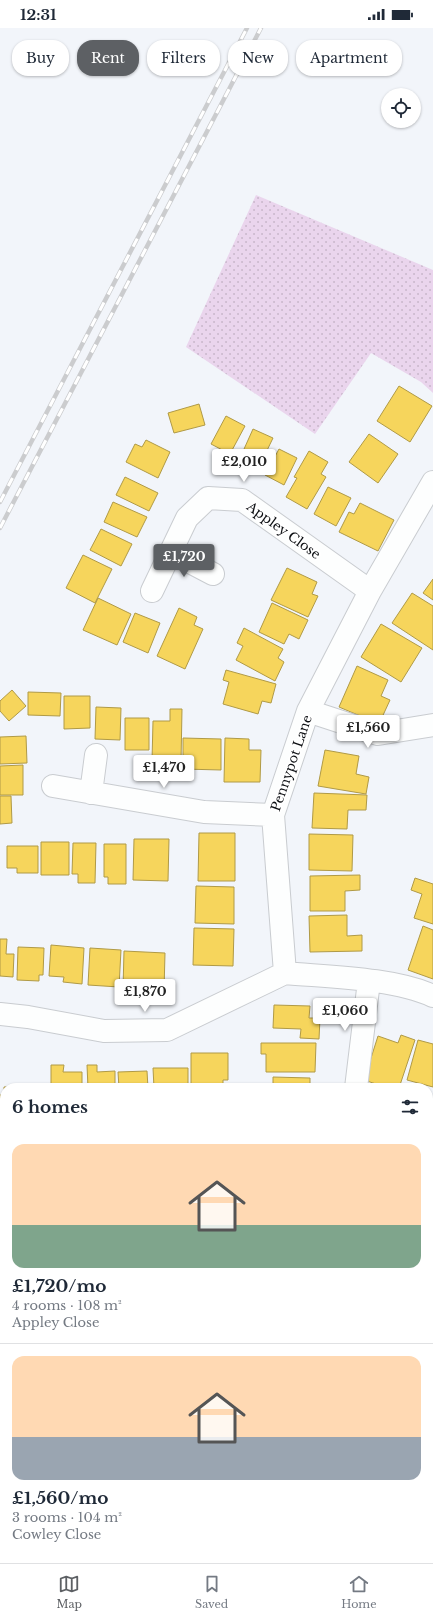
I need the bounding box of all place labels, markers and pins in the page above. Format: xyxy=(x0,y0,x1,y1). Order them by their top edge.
pin: £2,010 xyxy=(211,449,277,483)
pin: £1,720 xyxy=(151,544,217,578)
pin: £1,560 xyxy=(335,715,401,749)
pin: £1,470 xyxy=(131,755,197,789)
pin: £1,870 xyxy=(112,979,178,1013)
pin: £1,060 xyxy=(312,998,378,1032)

